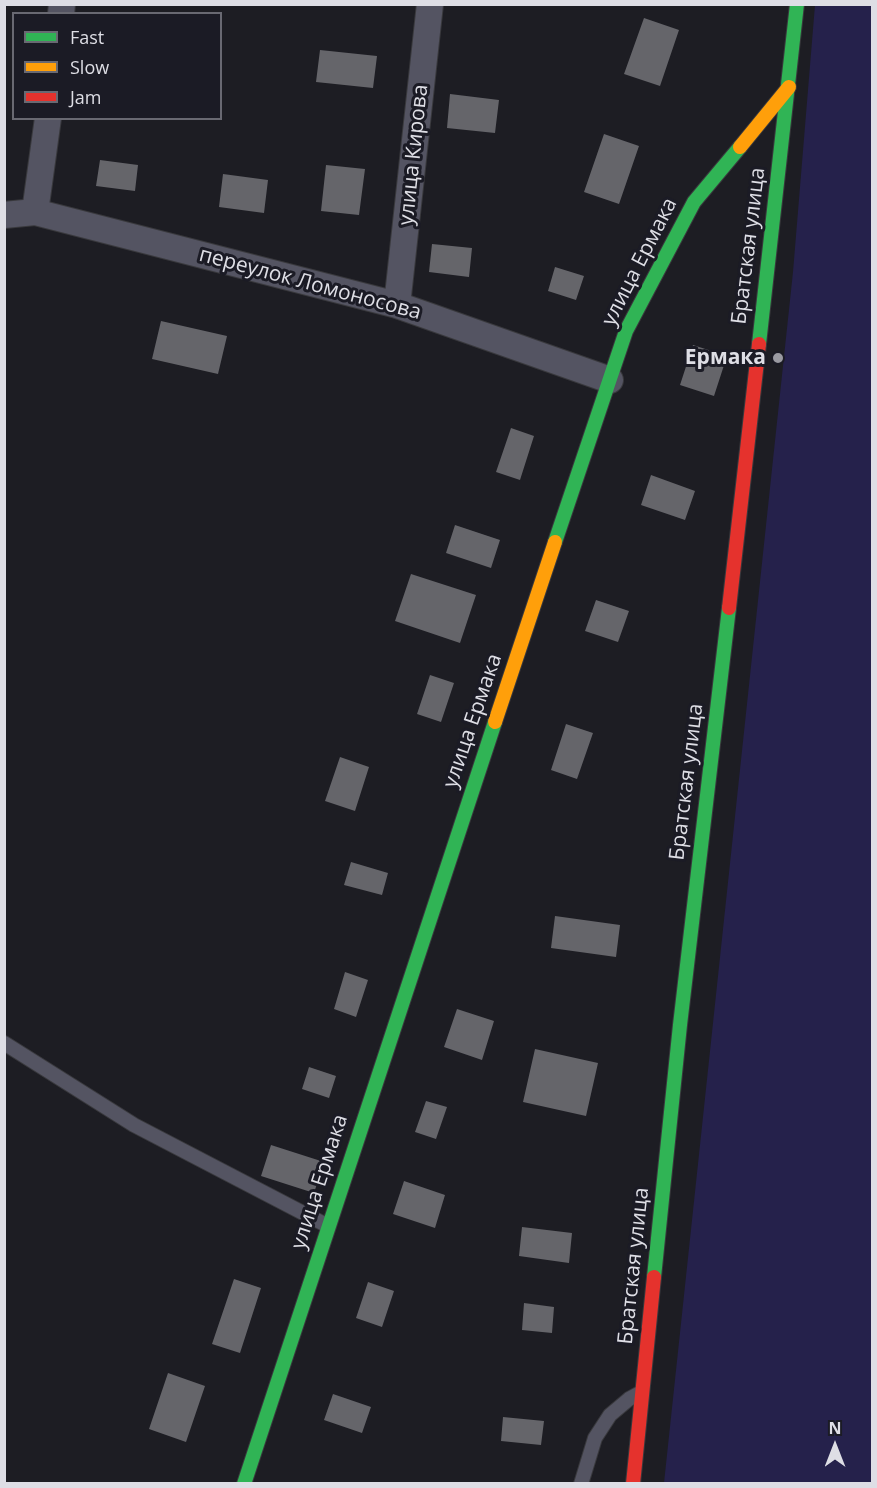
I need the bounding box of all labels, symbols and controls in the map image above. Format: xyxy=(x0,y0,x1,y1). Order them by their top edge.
legend xyxy=(12,12,222,120)
text: Fast xyxy=(70,25,104,49)
text: Slow xyxy=(70,55,109,79)
street label: улица Кирова xyxy=(394,83,434,227)
text: Jam xyxy=(70,85,102,109)
street label: Братская улица xyxy=(727,166,771,326)
street label: улица Ермака xyxy=(597,194,683,330)
street label: переулок Ломоносова xyxy=(196,242,424,326)
place label: Ермака xyxy=(685,345,766,371)
marker: Ермака xyxy=(771,351,785,365)
street label: улица Ермака xyxy=(438,651,508,791)
street label: Братская улица xyxy=(665,702,709,862)
street label: улица Ермака xyxy=(286,1111,354,1253)
street label: Братская улица xyxy=(613,1186,655,1346)
north arrow xyxy=(805,1416,865,1476)
text: N xyxy=(828,1417,842,1439)

